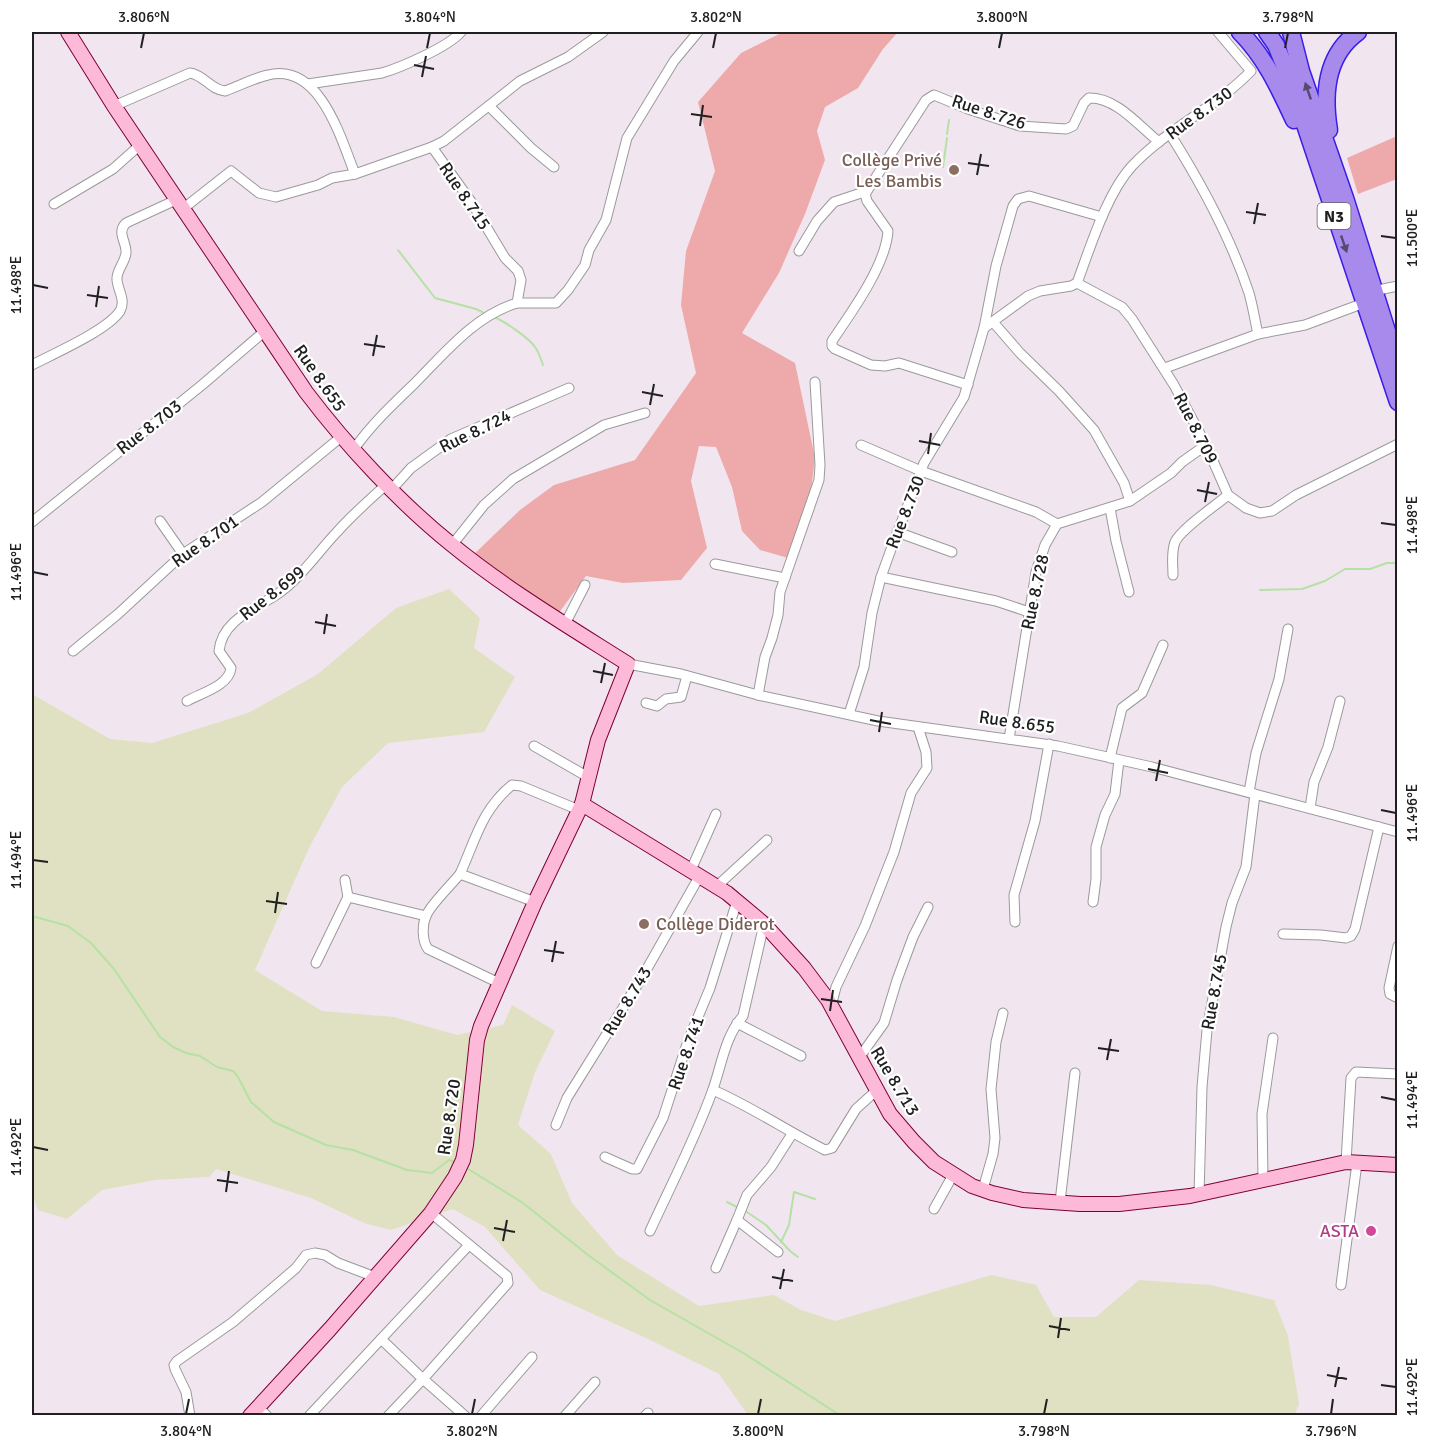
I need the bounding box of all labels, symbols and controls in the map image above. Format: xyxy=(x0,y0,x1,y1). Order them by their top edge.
text: 3.806°N xyxy=(118,8,170,26)
text: 3.804°N xyxy=(404,8,456,26)
text: 3.802°N xyxy=(690,8,742,26)
text: 3.800°N xyxy=(976,8,1028,26)
text: 3.798°N xyxy=(1262,8,1314,26)
street label: Rue 8.730 xyxy=(1161,82,1237,144)
one-way arrow xyxy=(1302,82,1312,100)
street label: Rue 8.726 xyxy=(949,90,1029,134)
place label: Collège Privé Les Bambis xyxy=(842,149,942,192)
street label: Rue 8.715 xyxy=(434,158,496,234)
marker: Collège Privé Les Bambis xyxy=(947,163,961,177)
road number: N3 xyxy=(1318,203,1350,229)
text: 11.500°E xyxy=(1403,209,1421,267)
one-way arrow xyxy=(1339,235,1349,253)
text: 11.498°E xyxy=(7,256,25,314)
street label: Rue 8.655 xyxy=(289,340,351,416)
street label: Rue 8.709 xyxy=(1169,389,1223,467)
street label: Rue 8.703 xyxy=(112,395,186,459)
street label: Rue 8.724 xyxy=(436,404,515,458)
street label: Rue 8.730 xyxy=(881,472,929,552)
text: 11.498°E xyxy=(1403,496,1421,554)
street label: Rue 8.701 xyxy=(167,510,243,572)
text: 11.496°E xyxy=(7,543,25,601)
street label: Rue 8.728 xyxy=(1016,552,1054,632)
street label: Rue 8.699 xyxy=(235,561,309,625)
street label: Rue 8.655 xyxy=(977,706,1057,738)
text: 11.496°E xyxy=(1403,784,1421,842)
text: 11.494°E xyxy=(7,831,25,889)
place label: Collège Diderot xyxy=(656,913,775,935)
marker: Collège Diderot xyxy=(637,917,651,931)
street label: Rue 8.745 xyxy=(1196,952,1232,1032)
street label: Rue 8.743 xyxy=(598,962,656,1040)
street label: Rue 8.741 xyxy=(663,1013,709,1093)
street label: Rue 8.713 xyxy=(866,1042,924,1120)
text: 11.494°E xyxy=(1403,1071,1421,1129)
street label: Rue 8.720 xyxy=(433,1077,465,1157)
text: 11.492°E xyxy=(7,1118,25,1176)
place label: ASTA xyxy=(1320,1220,1359,1242)
marker: ASTA xyxy=(1364,1224,1378,1238)
text: 11.492°E xyxy=(1403,1358,1421,1416)
text: 3.804°N xyxy=(160,1422,212,1440)
text: 3.802°N xyxy=(446,1422,498,1440)
text: 3.800°N xyxy=(732,1422,784,1440)
text: 3.798°N xyxy=(1018,1422,1070,1440)
text: 3.796°N xyxy=(1305,1422,1357,1440)

